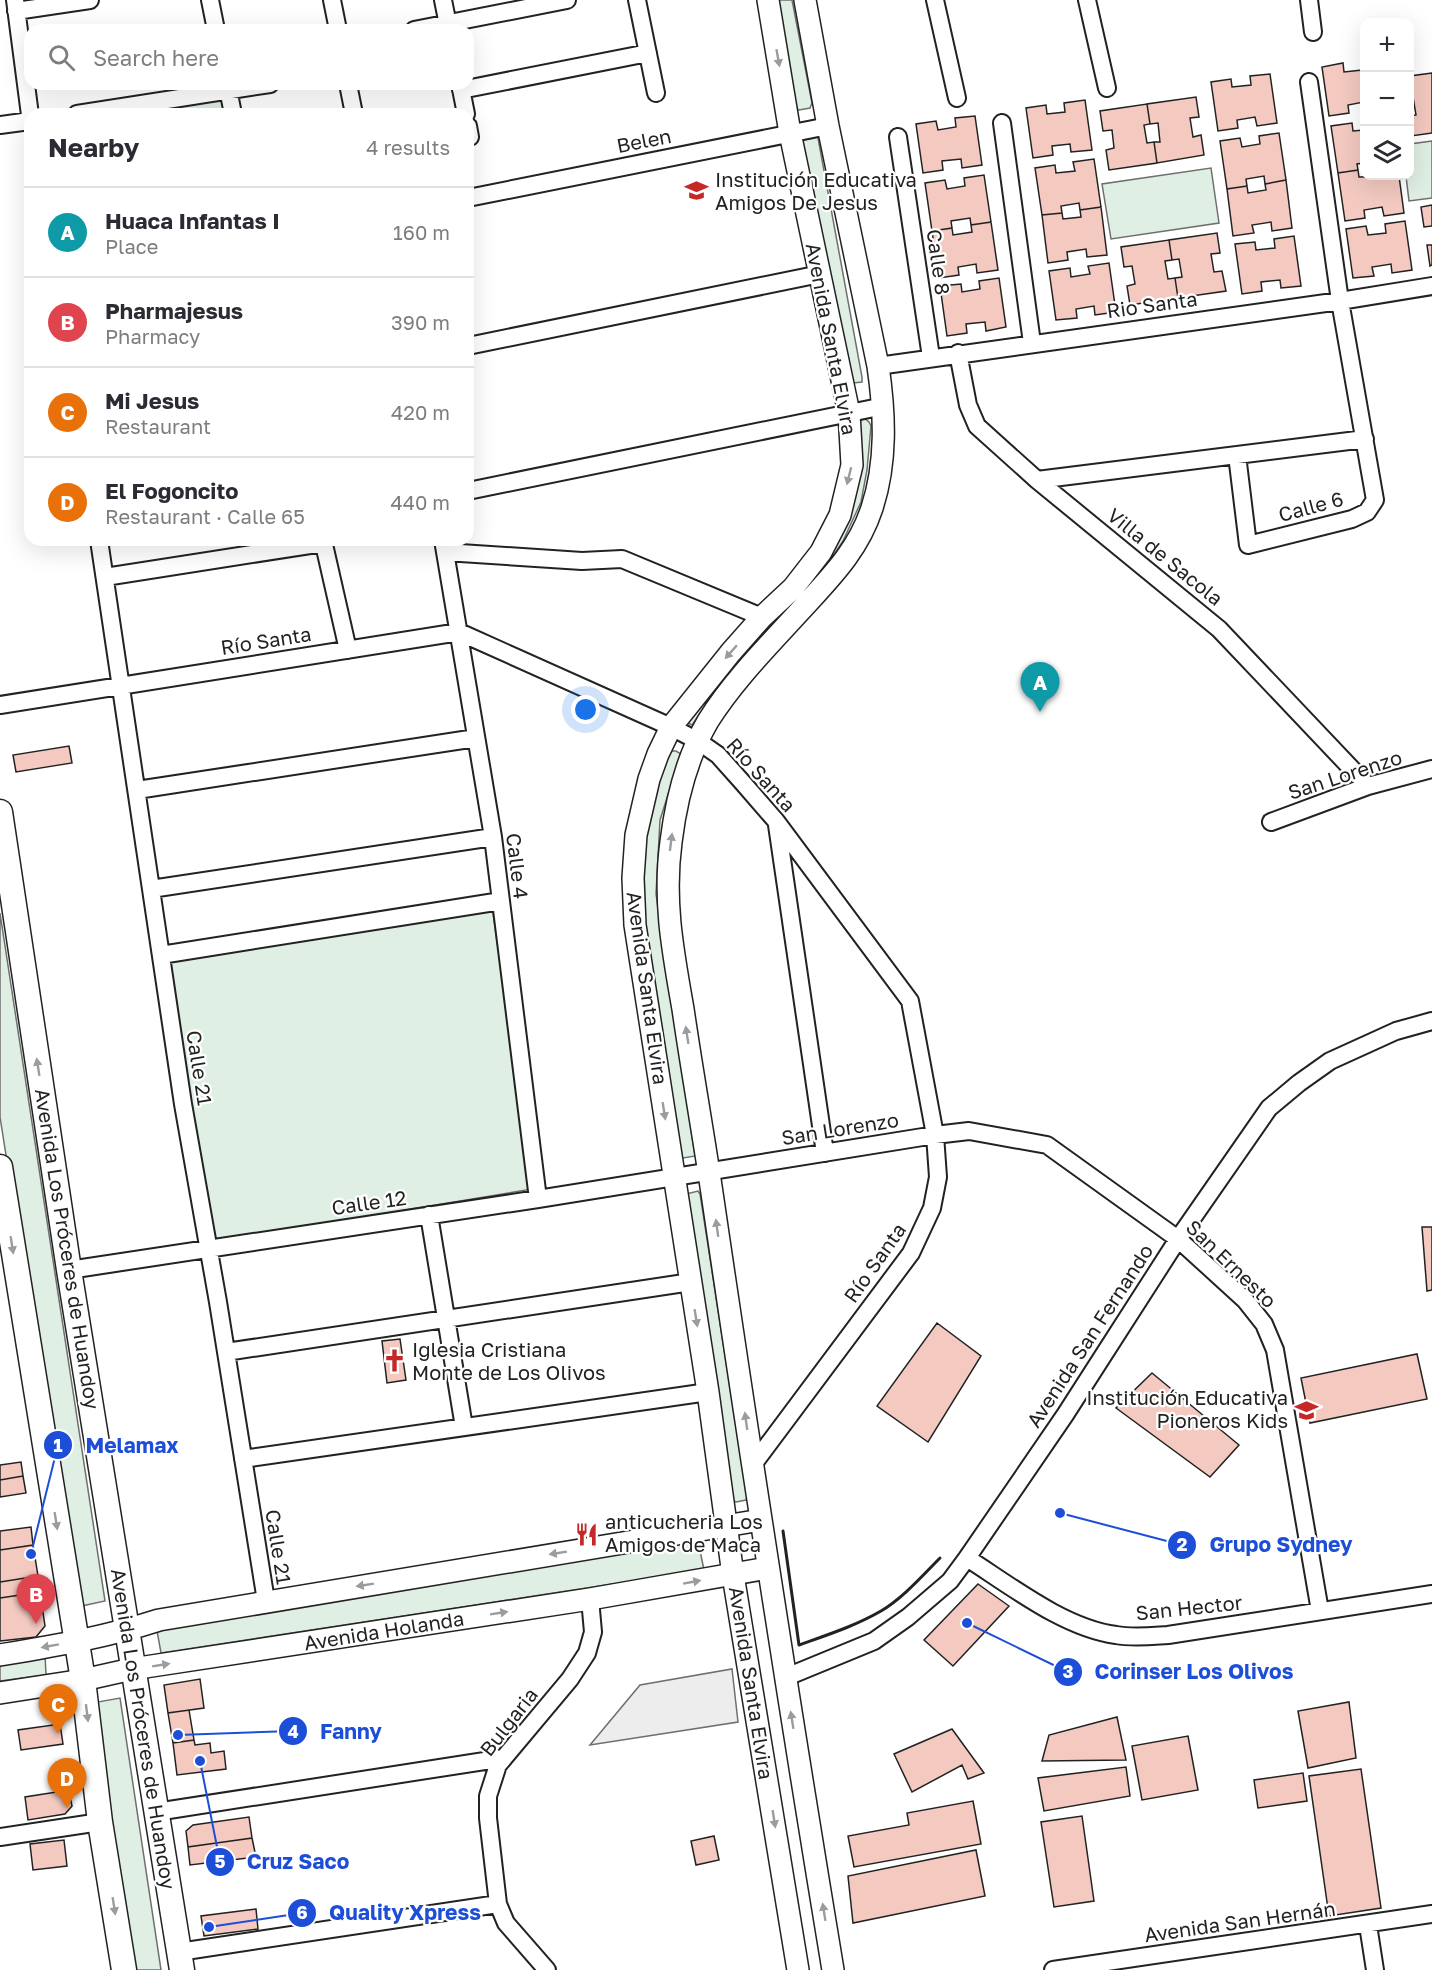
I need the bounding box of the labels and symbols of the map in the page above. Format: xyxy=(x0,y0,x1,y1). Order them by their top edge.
one-way arrow xyxy=(773,48,782,67)
street label: Belen xyxy=(614,123,673,157)
place label: Institución Educativa Amigos De Jesus xyxy=(715,167,917,214)
school or university icon: Institución Educativa Amigos De Jesus xyxy=(684,178,710,204)
street label: Calle 8 xyxy=(922,227,955,296)
street label: Avenida Santa Elvira xyxy=(802,241,862,437)
street label: Rio Santa xyxy=(1105,286,1199,322)
one-way arrow xyxy=(844,467,854,485)
street label: Calle 6 xyxy=(1276,486,1346,526)
street label: Villa de Sacola xyxy=(1103,502,1228,610)
street label: Río Santa xyxy=(219,621,313,659)
one-way arrow xyxy=(725,644,738,660)
pin: A xyxy=(1020,662,1060,712)
your location xyxy=(571,695,600,724)
street label: Río Santa xyxy=(722,732,801,816)
street label: San Lorenzo xyxy=(1285,744,1405,804)
street label: Calle 4 xyxy=(502,832,534,900)
one-way arrow xyxy=(666,832,676,851)
street label: Avenida Santa Elvira xyxy=(623,890,673,1086)
one-way arrow xyxy=(682,1025,691,1044)
street label: Calle 21 xyxy=(182,1029,218,1107)
one-way arrow xyxy=(34,1057,43,1076)
street label: Avenida Los Próceres de Huandoy xyxy=(31,1087,105,1411)
one-way arrow xyxy=(660,1102,669,1121)
street label: San Lorenzo xyxy=(780,1107,900,1149)
street label: Calle 12 xyxy=(330,1185,408,1219)
street label: San Ernesto xyxy=(1182,1214,1282,1312)
one-way arrow xyxy=(712,1218,721,1237)
street label: Río Santa xyxy=(838,1218,910,1307)
one-way arrow xyxy=(8,1236,17,1255)
street label: Avenida San Fernando xyxy=(1021,1239,1157,1432)
one-way arrow xyxy=(692,1309,701,1328)
place label: Iglesia Cristiana Monte de Los Olivos xyxy=(412,1337,606,1384)
church icon: Iglesia Cristiana Monte de Los Olivos xyxy=(381,1348,407,1374)
place label: Institución Educativa Pioneros Kids xyxy=(1086,1385,1288,1432)
school or university icon: Institución Educativa Pioneros Kids xyxy=(1293,1397,1319,1423)
one-way arrow xyxy=(741,1411,750,1430)
callout: Melamax xyxy=(43,1426,190,1465)
text: Melamax xyxy=(85,1432,179,1458)
text: 1 xyxy=(53,1434,63,1456)
street label: Calle 21 xyxy=(261,1508,297,1586)
place label: anticucheria Los Amigos de Maca xyxy=(605,1509,763,1556)
one-way arrow xyxy=(52,1511,61,1530)
restaurant icon: anticucheria Los Amigos de Maca xyxy=(574,1521,600,1547)
callout: Grupo Sydney xyxy=(1167,1526,1364,1565)
text: Grupo Sydney xyxy=(1209,1531,1353,1557)
text: 2 xyxy=(1177,1533,1188,1555)
one-way arrow xyxy=(548,1549,567,1558)
street label: Avenida Los Próceres de Huandoy xyxy=(107,1567,181,1891)
pin: B xyxy=(16,1574,56,1624)
one-way arrow xyxy=(682,1577,701,1586)
one-way arrow xyxy=(356,1580,375,1589)
street label: Avenida Santa Elvira xyxy=(725,1585,779,1781)
street label: San Hector xyxy=(1134,1589,1244,1625)
street label: Avenida Holanda xyxy=(302,1606,466,1655)
one-way arrow xyxy=(490,1609,509,1618)
one-way arrow xyxy=(40,1642,59,1651)
callout: Corinser Los Olivos xyxy=(1053,1652,1305,1691)
text: Corinser Los Olivos xyxy=(1095,1658,1294,1684)
one-way arrow xyxy=(152,1660,171,1669)
text: 3 xyxy=(1063,1660,1074,1682)
street label: Bulgaria xyxy=(474,1683,542,1760)
pin: C xyxy=(38,1684,78,1734)
one-way arrow xyxy=(82,1704,91,1723)
one-way arrow xyxy=(787,1710,796,1729)
callout: Fanny xyxy=(278,1712,394,1751)
text: Fanny xyxy=(320,1718,382,1744)
text: 4 xyxy=(287,1720,299,1742)
pin: D xyxy=(48,1758,86,1808)
one-way arrow xyxy=(770,1809,779,1828)
callout: Cruz Saco xyxy=(205,1842,361,1881)
text: Cruz Saco xyxy=(247,1848,349,1874)
text: 5 xyxy=(215,1850,226,1872)
callout: Quality Xpress xyxy=(287,1894,492,1933)
street label: Avenida San Hernán xyxy=(1143,1896,1337,1946)
one-way arrow xyxy=(109,1897,118,1916)
text: Quality Xpress xyxy=(329,1899,481,1925)
text: 6 xyxy=(296,1901,308,1923)
one-way arrow xyxy=(819,1903,828,1922)

